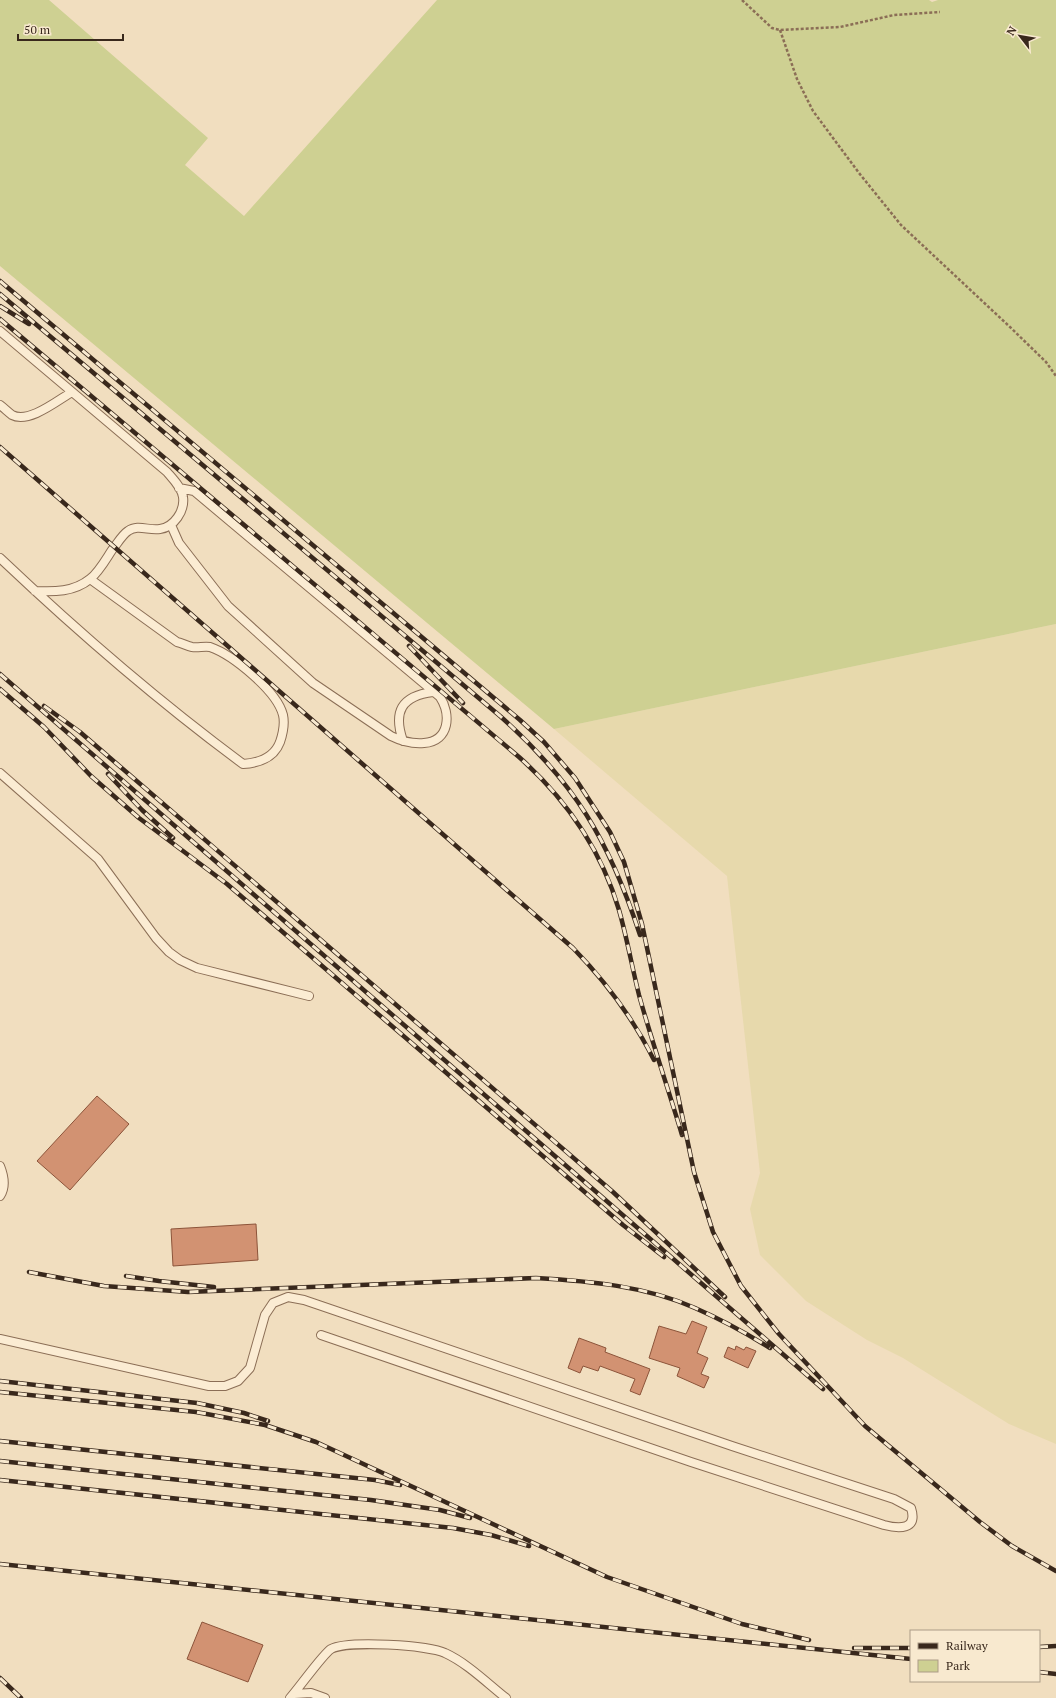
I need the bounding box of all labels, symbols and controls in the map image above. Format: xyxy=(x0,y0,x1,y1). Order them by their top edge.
scale bar xyxy=(18,16,123,42)
north arrow xyxy=(1000,16,1040,56)
text: 50 m xyxy=(24,22,51,37)
text: N xyxy=(1003,23,1020,38)
legend xyxy=(910,1630,1040,1682)
text: Railway xyxy=(946,1638,989,1653)
text: Park xyxy=(946,1658,971,1673)

